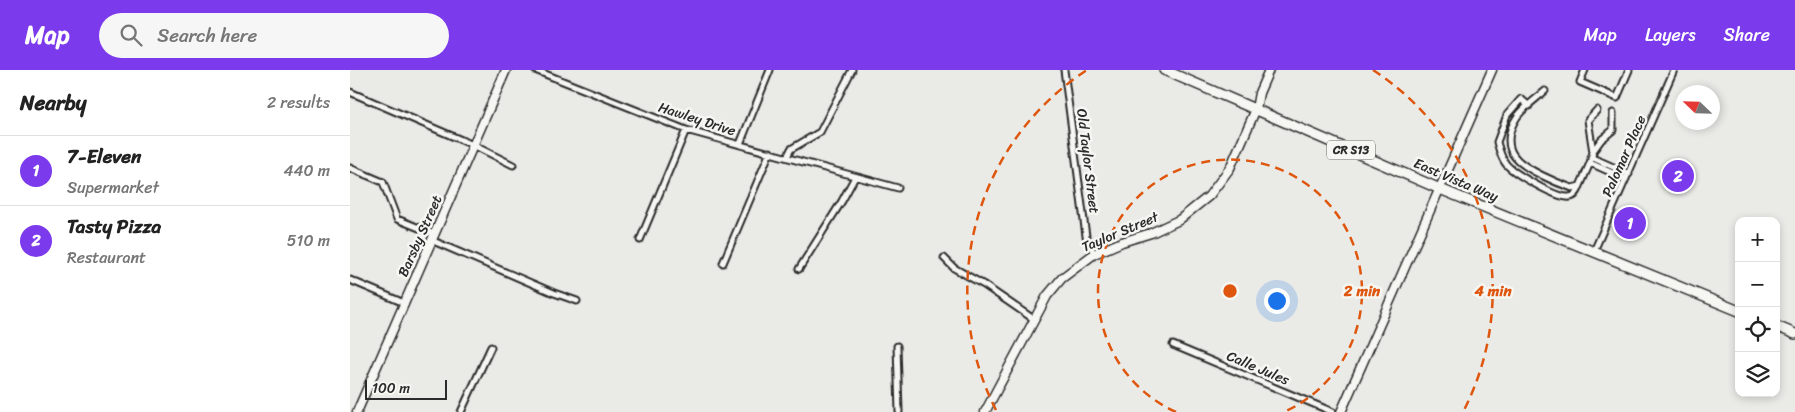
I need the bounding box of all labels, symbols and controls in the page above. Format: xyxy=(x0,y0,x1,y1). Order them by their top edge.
search box xyxy=(99,13,449,58)
text: Map xyxy=(25,14,69,56)
text: Search here xyxy=(157,19,257,52)
text: Map xyxy=(1584,19,1617,51)
text: Layers xyxy=(1645,19,1696,51)
text: Share xyxy=(1724,19,1770,51)
icon: search xyxy=(117,21,145,49)
text: Nearby xyxy=(20,84,86,122)
north arrow xyxy=(1675,85,1720,130)
text: 2 results xyxy=(267,88,330,117)
street label: Hawley Drive xyxy=(655,95,739,143)
street label: Old Taylor Street xyxy=(1069,107,1107,215)
street label: Palomar Place xyxy=(1595,111,1653,201)
text: 7-Eleven xyxy=(67,140,141,173)
road number: CR S13 xyxy=(1327,140,1375,160)
street label: East Vista Way xyxy=(1410,151,1503,209)
text: 1 xyxy=(33,156,39,185)
text: 440 m xyxy=(283,156,330,185)
pin: 2 xyxy=(1662,157,1694,195)
text: Supermarket xyxy=(67,173,159,202)
street label: Barsby Street xyxy=(391,191,449,281)
street label: Taylor Street xyxy=(1078,204,1164,259)
pin: 1 xyxy=(1614,204,1646,242)
text: Tasty Pizza xyxy=(67,210,161,243)
map controls xyxy=(1735,217,1780,397)
button: + xyxy=(1735,217,1780,262)
text: 2 xyxy=(31,226,41,255)
text: 510 m xyxy=(287,226,330,255)
text: Restaurant xyxy=(67,243,146,272)
button: − xyxy=(1735,262,1780,307)
text: 2 min xyxy=(1343,278,1381,304)
text: 4 min xyxy=(1473,278,1512,304)
centre of rings xyxy=(1221,282,1239,300)
your location xyxy=(1264,288,1290,314)
button: locate xyxy=(1735,307,1780,352)
street label: Calle Jules xyxy=(1223,344,1294,393)
button: layers xyxy=(1735,352,1780,397)
text: 100 m xyxy=(372,376,410,401)
scale bar xyxy=(365,377,448,400)

